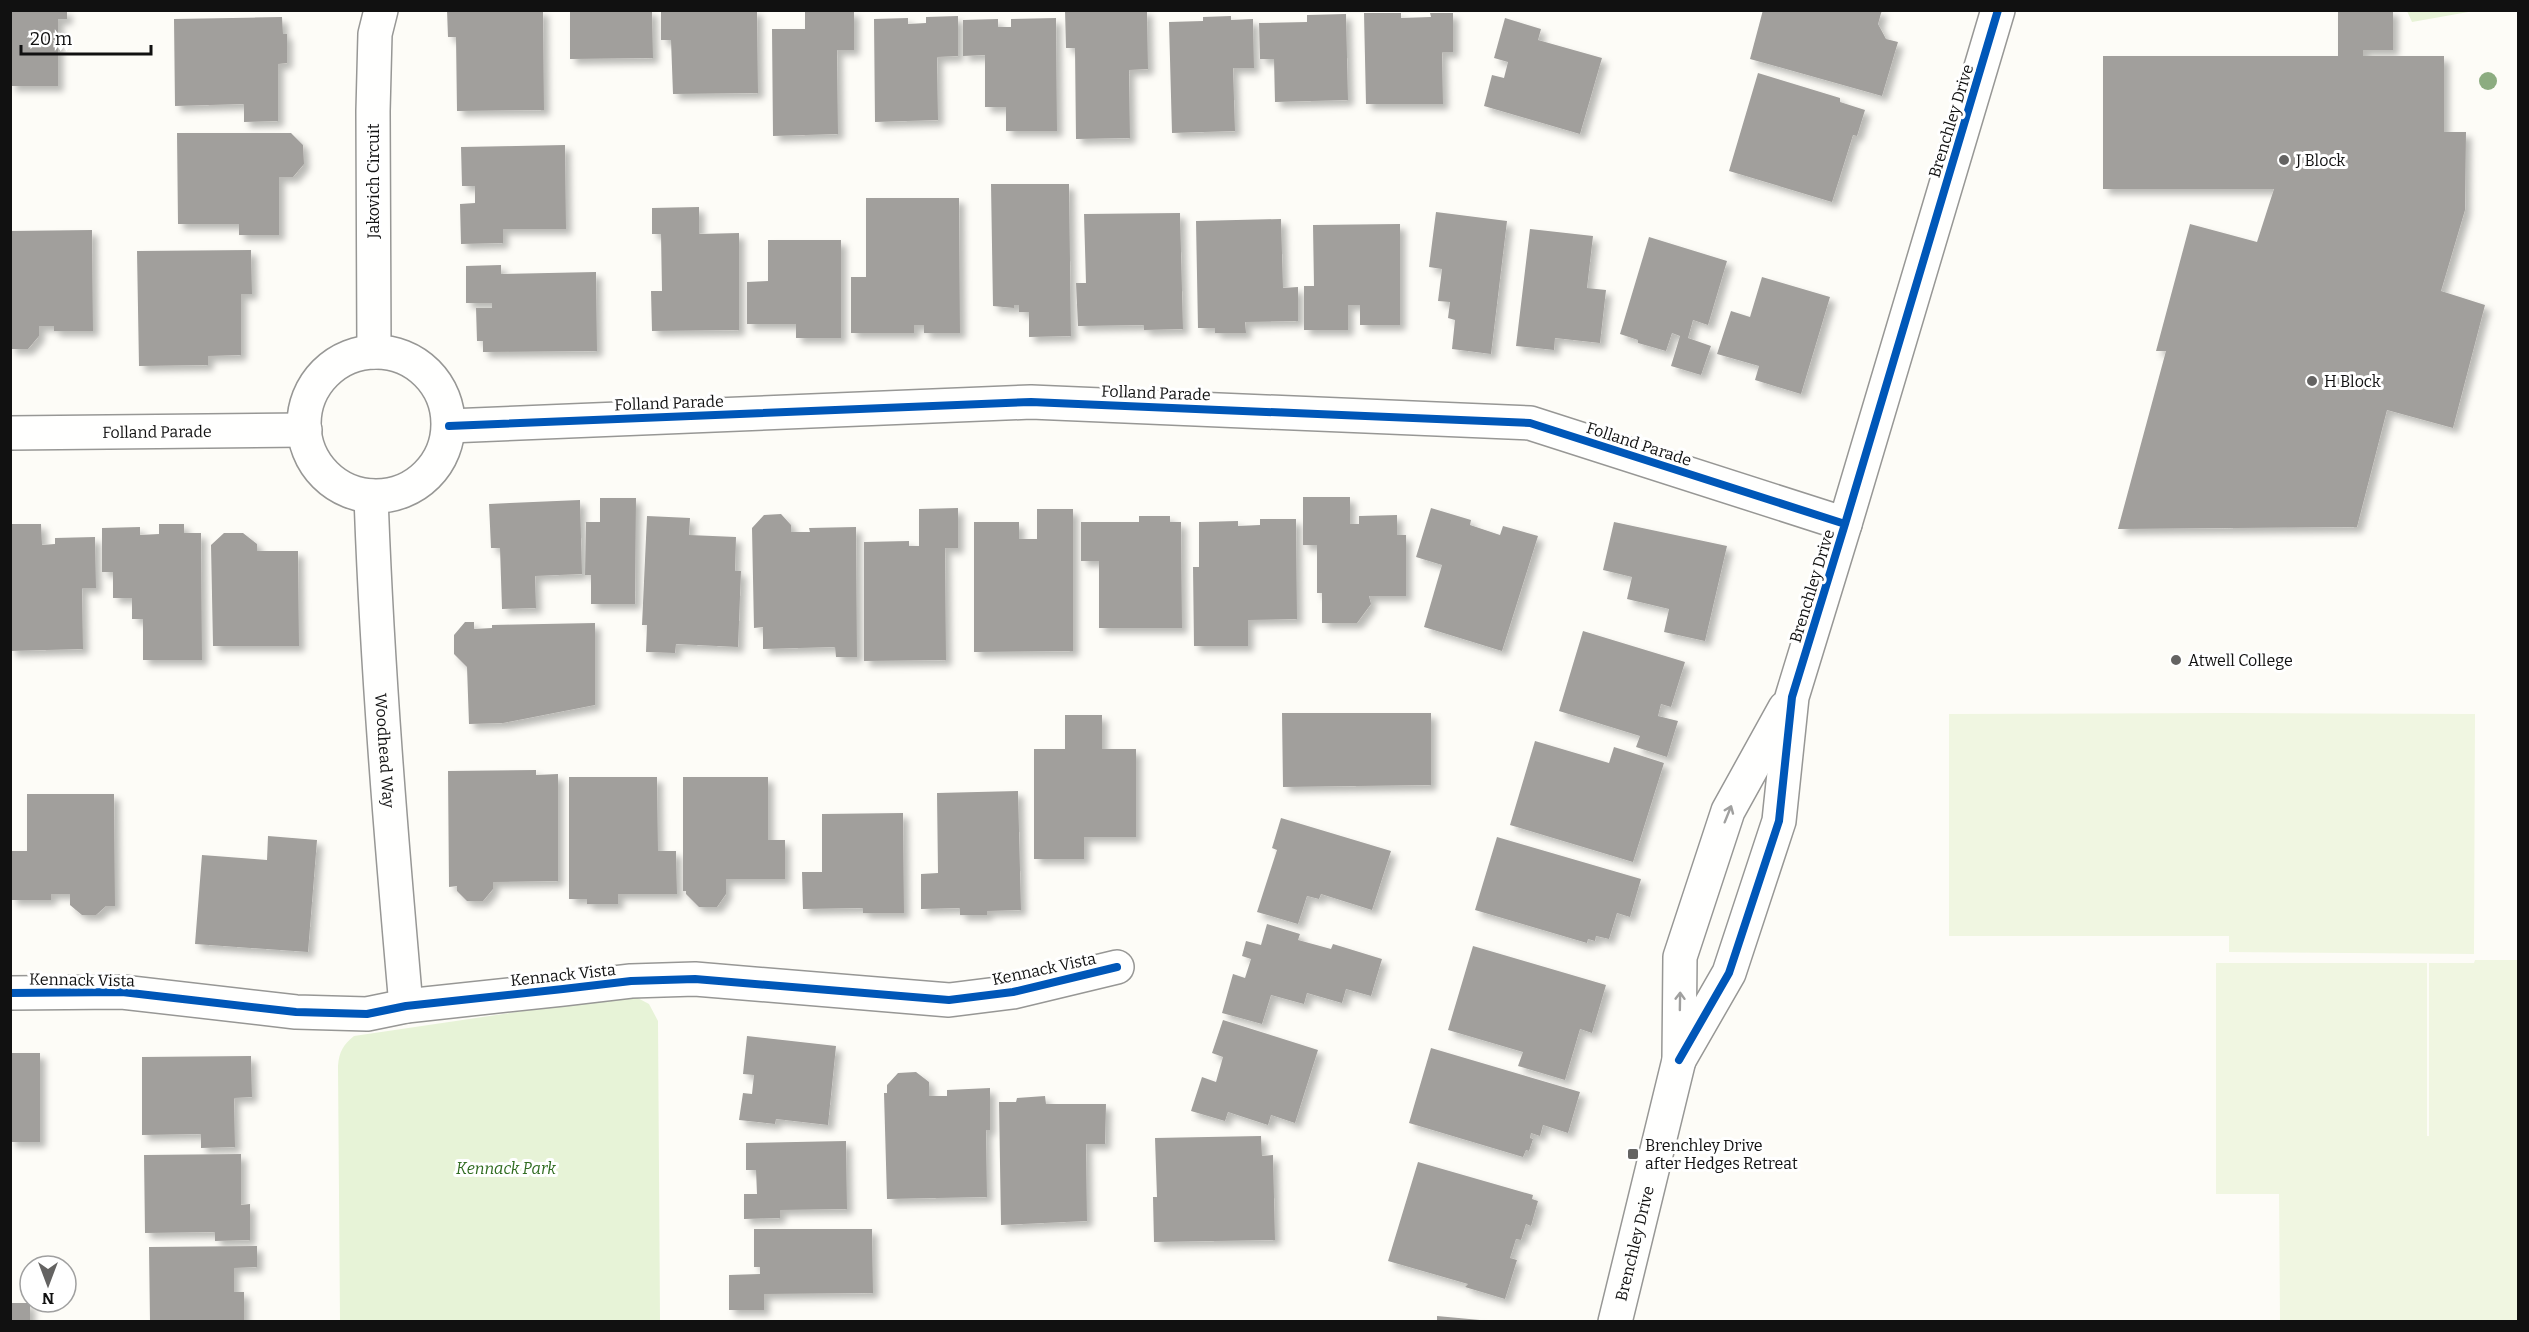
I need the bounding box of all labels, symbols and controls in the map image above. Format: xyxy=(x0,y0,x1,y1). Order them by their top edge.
scale bar xyxy=(21,18,152,56)
text: 20 m xyxy=(30,28,72,50)
street label: Brenchley Drive xyxy=(1925,62,1977,180)
street label: Jakovich Circuit xyxy=(364,123,383,240)
place label: J Block xyxy=(2295,151,2345,170)
marker: J Block xyxy=(2277,153,2291,167)
place label: H Block xyxy=(2324,372,2381,391)
marker: H Block xyxy=(2305,374,2319,388)
street label: Folland Parade xyxy=(1101,382,1211,404)
street label: Folland Parade xyxy=(614,392,724,414)
street label: Folland Parade xyxy=(1584,418,1694,470)
street label: Folland Parade xyxy=(102,421,212,442)
street label: Brenchley Drive xyxy=(1786,527,1838,645)
place label: Atwell College xyxy=(2188,651,2293,670)
marker: Atwell College xyxy=(2169,653,2183,667)
street label: Woodhead Way xyxy=(372,693,399,809)
one-way arrow xyxy=(1723,805,1734,824)
street label: Kennack Vista xyxy=(990,949,1098,989)
street label: Kennack Vista xyxy=(509,960,617,990)
street label: Kennack Vista xyxy=(29,970,135,990)
one-way arrow xyxy=(1674,992,1686,1012)
place label: Brenchley Drive after Hedges Retreat xyxy=(1645,1136,1798,1173)
marker: Brenchley Drive after Hedges Retreat xyxy=(1626,1147,1640,1161)
park label: Kennack Park xyxy=(456,1159,556,1178)
street label: Brenchley Drive xyxy=(1611,1184,1657,1303)
north arrow xyxy=(18,1254,78,1314)
text: N xyxy=(42,1289,54,1308)

